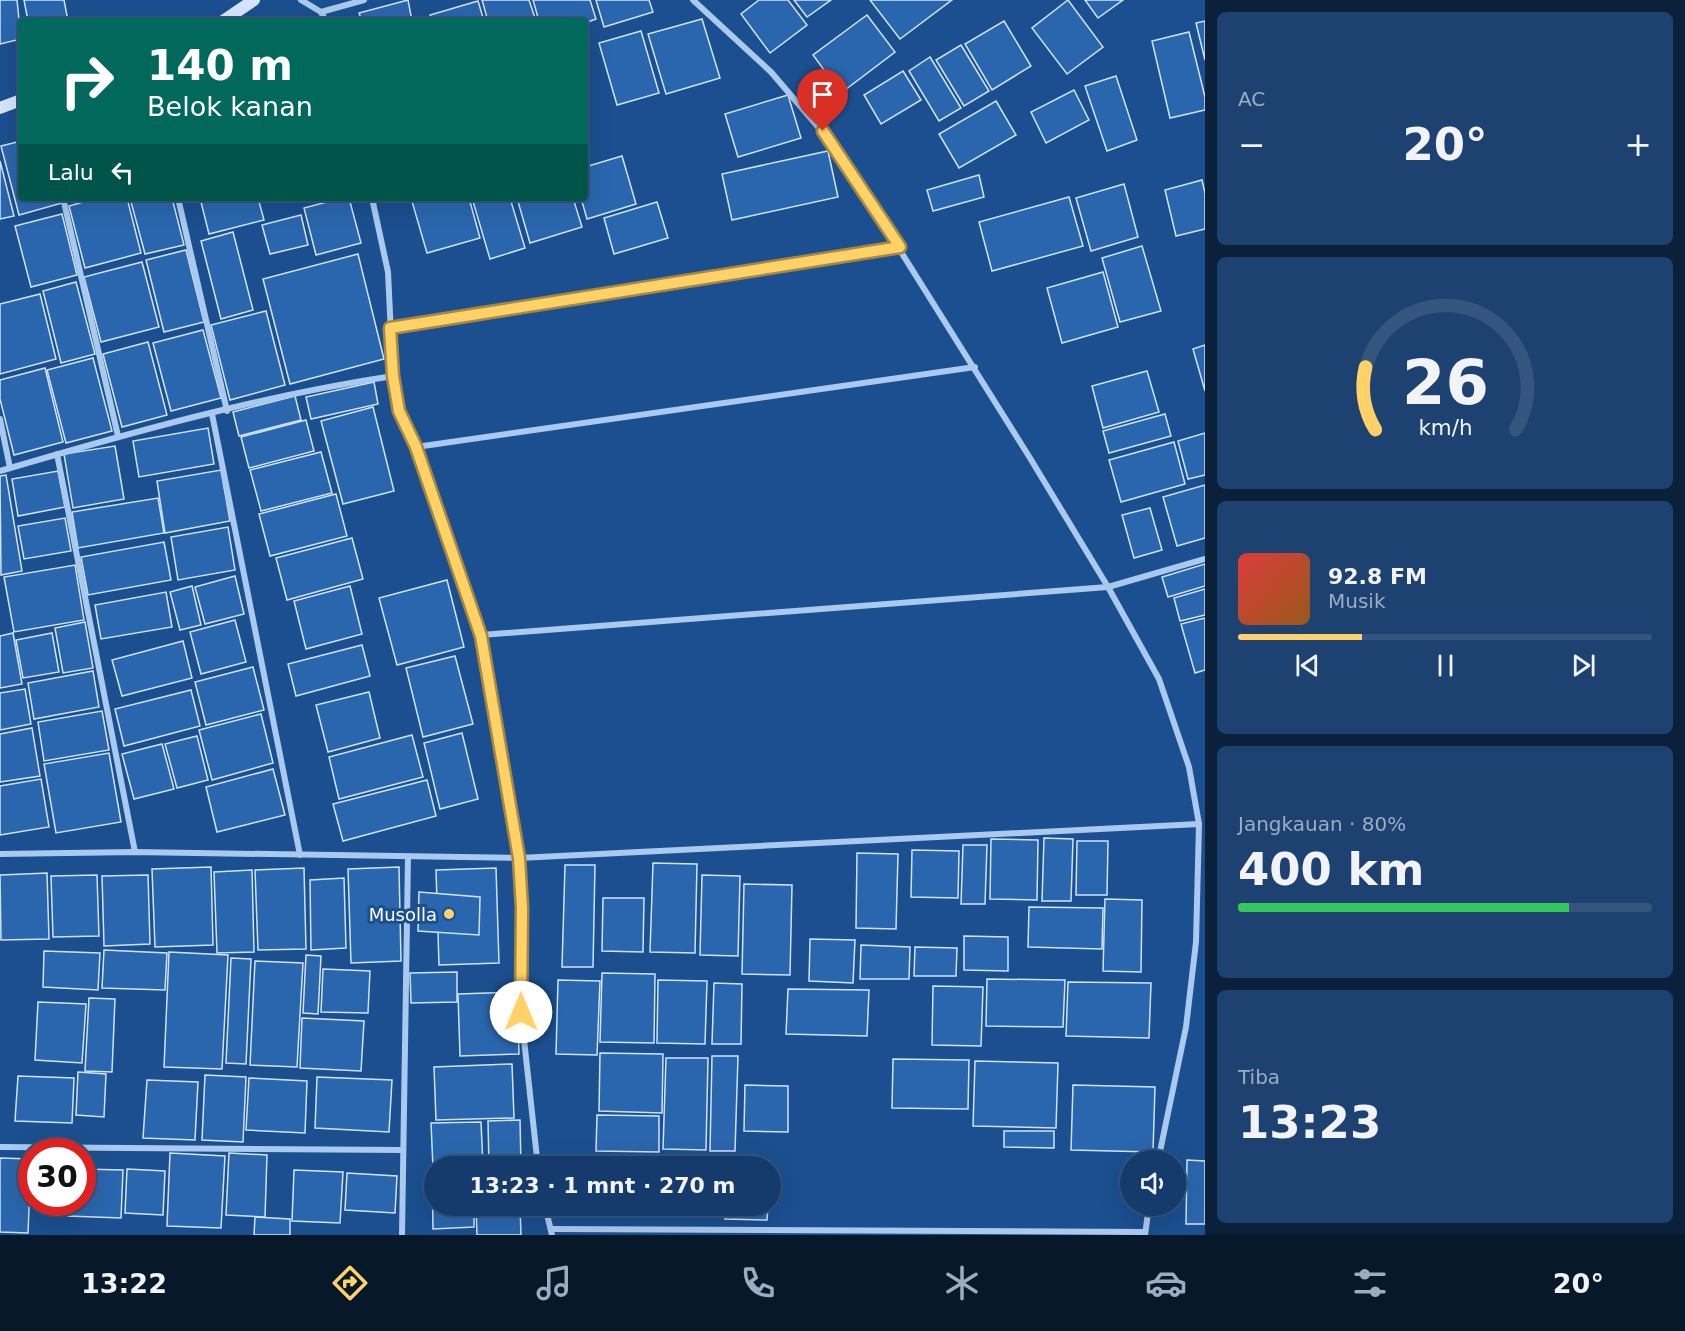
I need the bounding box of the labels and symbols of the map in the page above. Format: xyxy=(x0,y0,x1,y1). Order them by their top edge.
pin xyxy=(797,69,848,131)
place label: Musolla xyxy=(369,904,437,925)
marker: Musolla xyxy=(442,907,456,921)
position arrow xyxy=(489,980,553,1044)
speed limit sign: 30 xyxy=(18,1138,96,1216)

